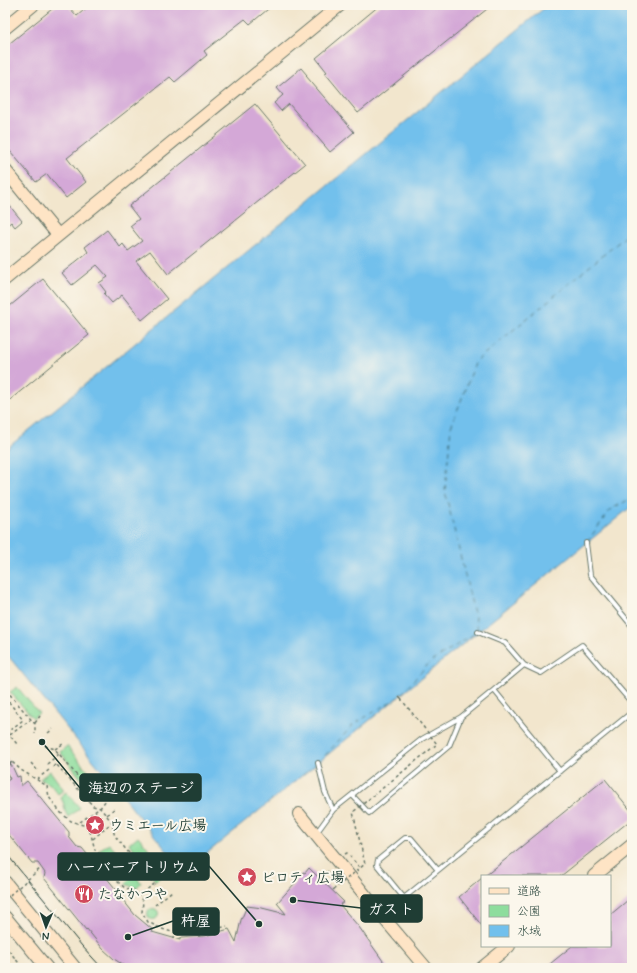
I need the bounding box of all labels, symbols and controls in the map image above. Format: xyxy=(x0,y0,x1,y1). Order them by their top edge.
callout: 海辺のステージ xyxy=(80,774,201,801)
text: 海辺のステージ xyxy=(88,779,194,799)
place icon: ウミエール広場 xyxy=(84,814,106,836)
place label: ウミエール広場 xyxy=(109,817,206,835)
callout: ハーバーアトリウム xyxy=(58,853,209,880)
text: ハーバーアトリウム xyxy=(66,858,200,878)
place icon: ピロティ広場 xyxy=(236,866,258,888)
place label: ピロティ広場 xyxy=(261,869,344,887)
legend xyxy=(481,875,611,947)
restaurant icon: たなかつや xyxy=(73,883,95,905)
text: 道路 xyxy=(517,884,541,900)
place label: たなかつや xyxy=(98,886,168,904)
callout: ガスト xyxy=(361,895,422,922)
text: ガスト xyxy=(368,900,414,920)
text: 公園 xyxy=(517,904,541,920)
north arrow xyxy=(26,907,66,947)
callout: 杵屋 xyxy=(173,908,219,935)
text: 杵屋 xyxy=(181,912,211,932)
text: 水域 xyxy=(517,924,541,940)
text: N xyxy=(42,929,50,943)

